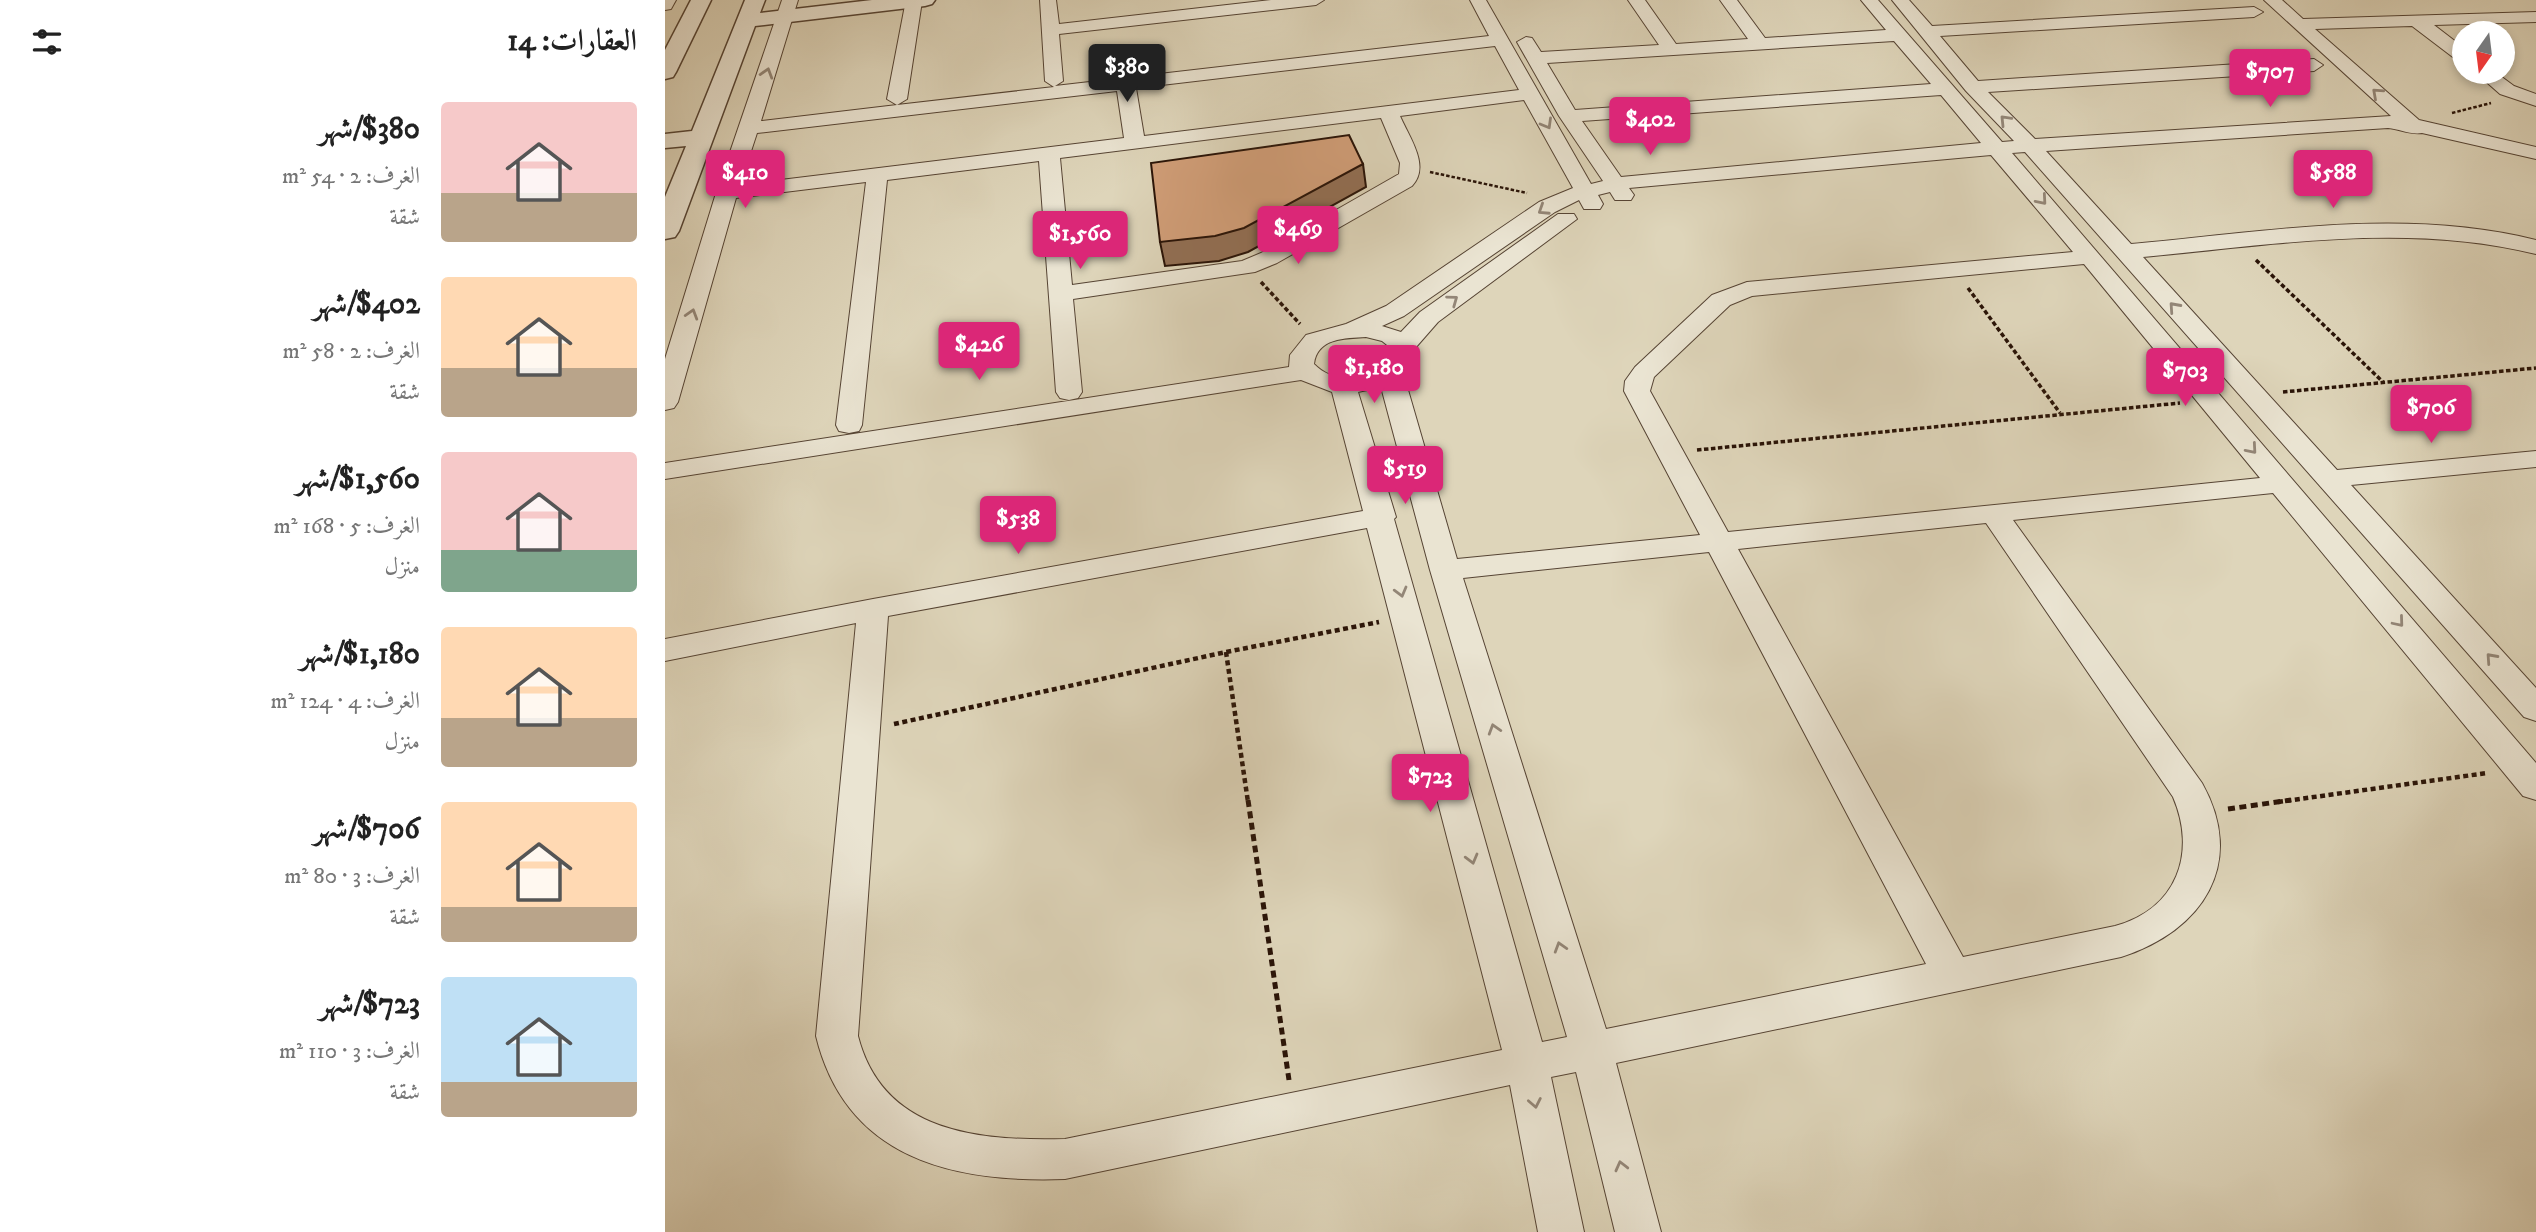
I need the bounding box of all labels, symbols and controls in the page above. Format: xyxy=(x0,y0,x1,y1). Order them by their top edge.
north arrow xyxy=(2452,21,2515,84)
map controls xyxy=(2452,21,2515,84)
icon: filters xyxy=(28,23,66,61)
text: العقارات: 14 xyxy=(507,23,637,60)
pin: $380 xyxy=(1086,44,1168,104)
pin: $707 xyxy=(2229,50,2311,109)
text: $380 xyxy=(1104,52,1150,81)
text: $707 xyxy=(2245,57,2295,86)
one-way arrow xyxy=(759,67,773,80)
one-way arrow xyxy=(2372,89,2385,101)
pin: $402 xyxy=(1609,97,1691,157)
text: $402 xyxy=(1625,105,1675,134)
text: $380/شهر xyxy=(319,111,420,148)
one-way arrow xyxy=(2001,115,2014,128)
one-way arrow xyxy=(1539,116,1552,129)
icon: home xyxy=(497,130,581,214)
pin: $410 xyxy=(704,150,786,210)
pin: $588 xyxy=(2292,150,2374,210)
text: $410 xyxy=(722,158,768,187)
text: $588 xyxy=(2310,158,2356,187)
text: الغرف: 2 · 54 m² xyxy=(282,162,420,191)
one-way arrow xyxy=(2034,192,2046,205)
one-way arrow xyxy=(1538,201,1551,214)
text: شقة xyxy=(390,203,420,232)
pin: $469 xyxy=(1257,206,1339,266)
pin: $1,560 xyxy=(1023,212,1137,271)
text: $469 xyxy=(1273,214,1323,243)
text: $1,560 xyxy=(1049,219,1111,248)
text: $402/شهر xyxy=(313,286,420,323)
one-way arrow xyxy=(1445,296,1458,308)
one-way arrow xyxy=(2170,302,2182,315)
icon: home xyxy=(497,305,581,389)
one-way arrow xyxy=(683,308,698,320)
pin: $426 xyxy=(938,322,1020,382)
text: $426 xyxy=(954,330,1004,359)
text: الغرف: 2 · 58 m² xyxy=(283,337,420,366)
pin: $1,180 xyxy=(1317,346,1431,405)
pin: $703 xyxy=(2144,348,2226,408)
text: $1,180 xyxy=(1344,353,1404,382)
text: $703 xyxy=(2162,356,2208,385)
text: شقة xyxy=(390,378,420,407)
pin: $706 xyxy=(2390,386,2472,445)
text: $706 xyxy=(2406,393,2456,422)
one-way arrow xyxy=(2244,441,2256,454)
pin: $519 xyxy=(1364,447,1446,506)
text: $519 xyxy=(1383,454,1427,483)
text: $1,560/شهر xyxy=(296,461,420,498)
icon: home xyxy=(497,480,581,564)
pin: $538 xyxy=(977,496,1059,556)
text: $538 xyxy=(996,504,1040,533)
text: الغرف: 5 · 168 m² xyxy=(273,512,420,541)
text: منزل xyxy=(385,553,420,582)
one-way arrow xyxy=(1392,586,1407,598)
one-way arrow xyxy=(2391,614,2403,627)
text: $1,180/شهر xyxy=(300,636,420,673)
one-way arrow xyxy=(2486,653,2499,666)
icon: home xyxy=(497,655,581,739)
text: الغرف: 4 · 124 m² xyxy=(271,687,420,716)
one-way arrow xyxy=(1487,723,1502,735)
text: منزل xyxy=(385,728,420,757)
pin: $723 xyxy=(1389,754,1471,814)
text: $723 xyxy=(1408,762,1452,791)
text: $706/شهر xyxy=(313,811,420,848)
icon: home xyxy=(497,830,581,914)
one-way arrow xyxy=(1464,853,1478,865)
text: الغرف: 3 · 80 m² xyxy=(284,862,420,891)
text: شقة xyxy=(390,903,420,932)
one-way arrow xyxy=(1553,941,1568,953)
text: $723/شهر xyxy=(319,986,420,1023)
icon: home xyxy=(497,1005,581,1089)
text: الغرف: 3 · 110 m² xyxy=(279,1037,420,1066)
text: شقة xyxy=(390,1078,420,1107)
one-way arrow xyxy=(1526,1097,1541,1109)
one-way arrow xyxy=(1615,1160,1629,1172)

